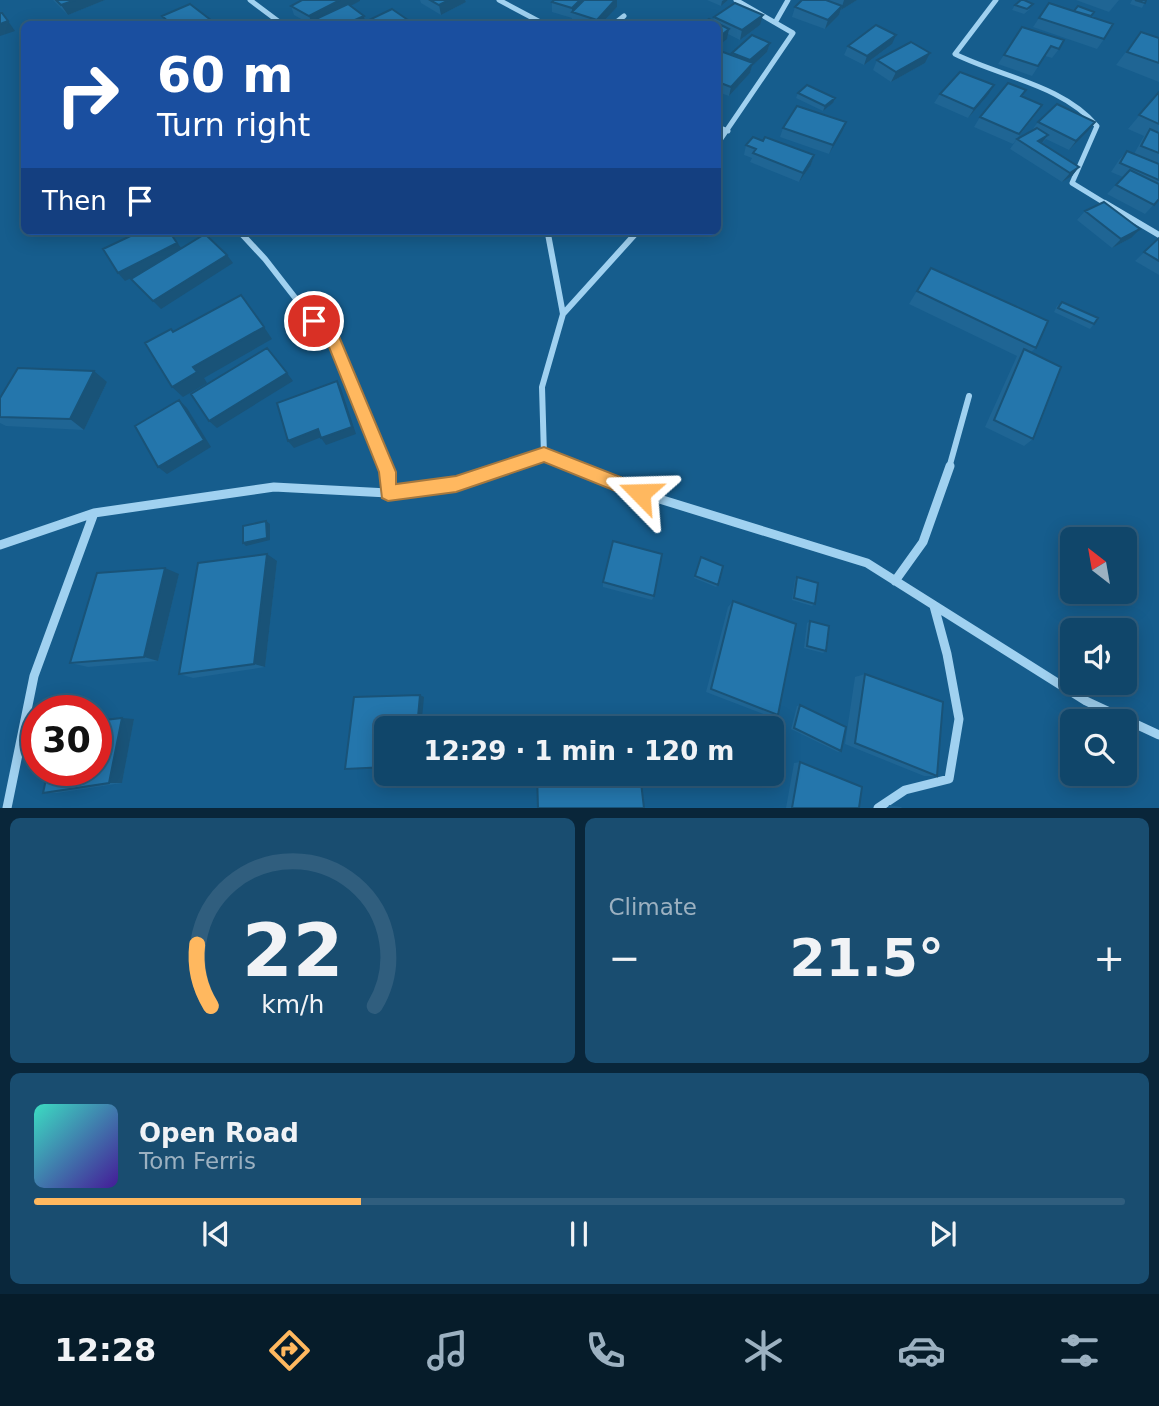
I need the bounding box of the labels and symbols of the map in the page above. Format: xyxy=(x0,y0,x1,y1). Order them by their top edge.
pin xyxy=(284,291,344,351)
position arrow xyxy=(603,456,677,530)
north arrow xyxy=(1060,527,1138,604)
speed limit sign: 30 xyxy=(21,695,112,786)

